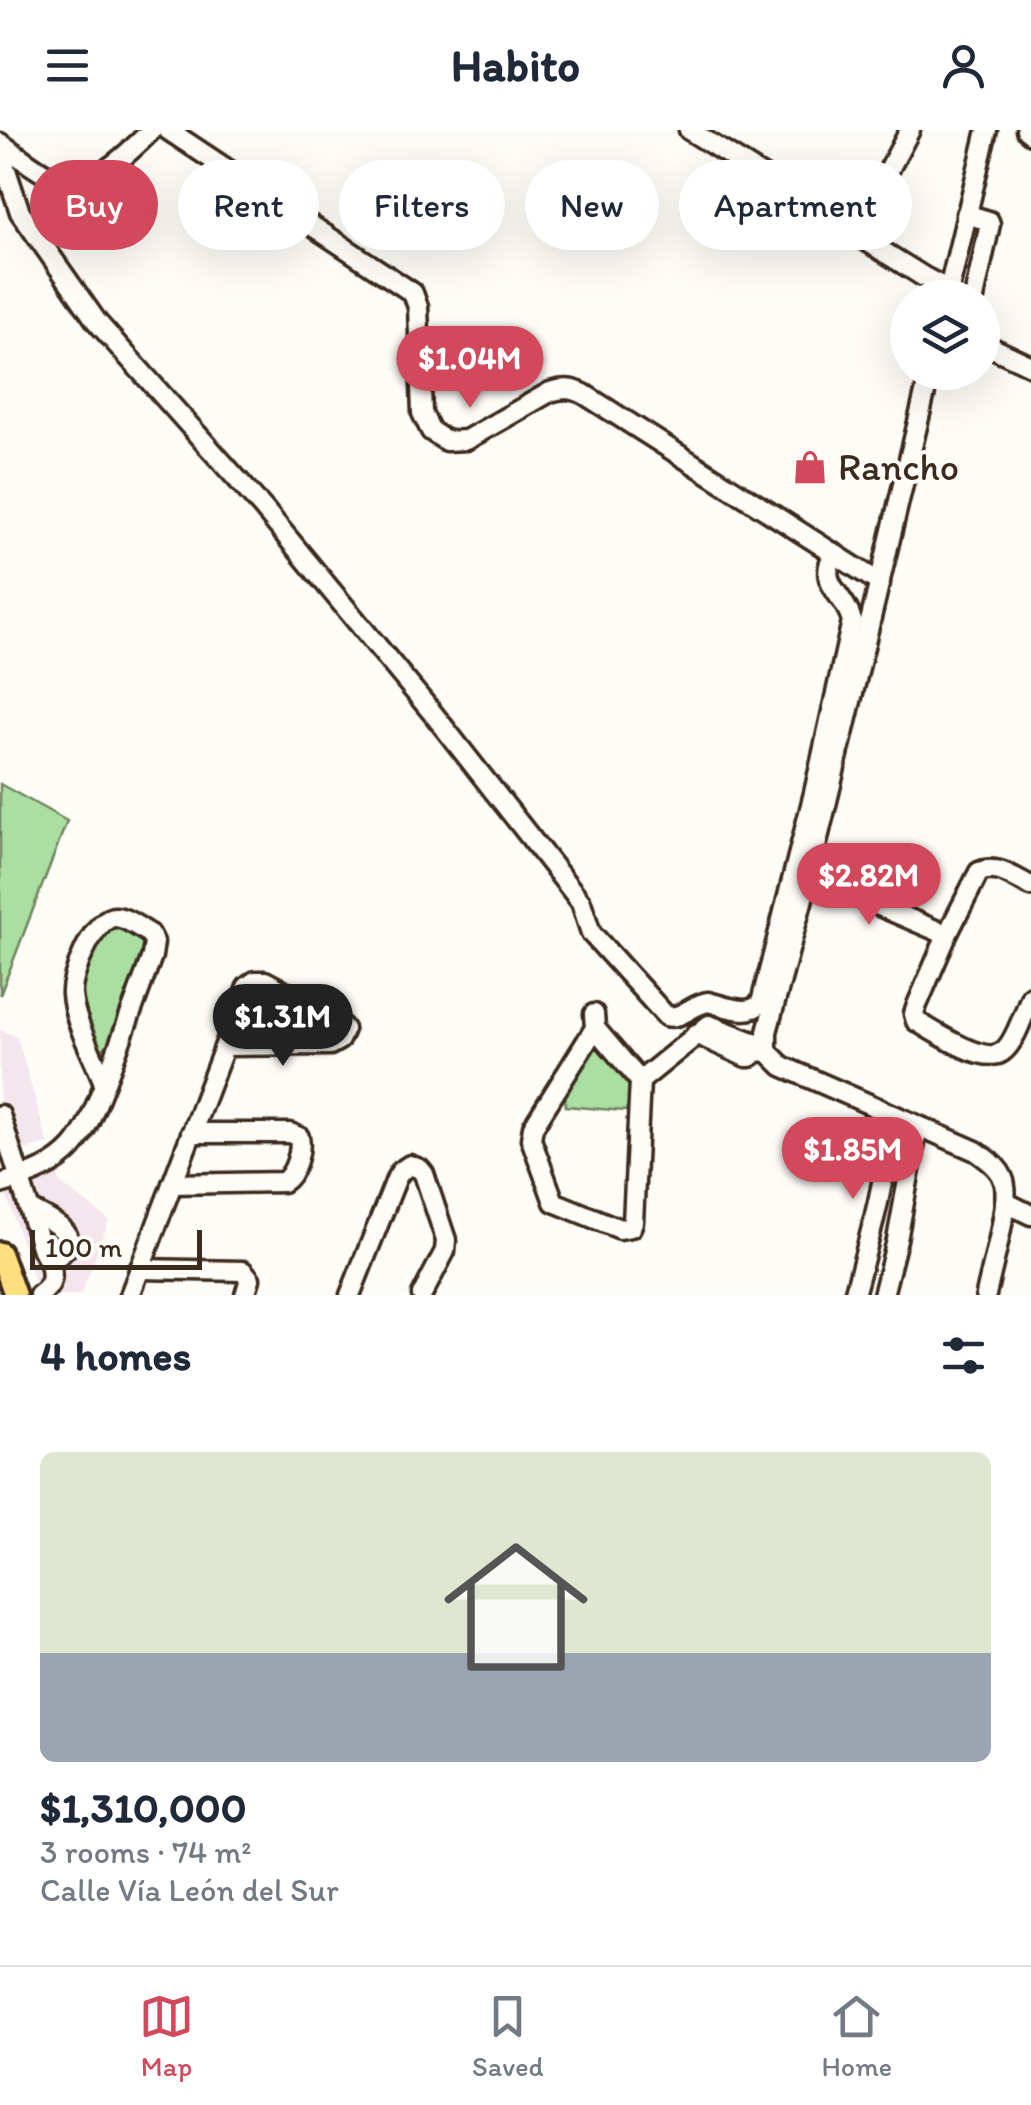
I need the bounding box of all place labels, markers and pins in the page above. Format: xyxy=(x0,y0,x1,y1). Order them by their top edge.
pin: $1.04M xyxy=(389,326,551,411)
place label: Rancho xyxy=(838,444,959,490)
shop icon: Rancho xyxy=(791,448,829,486)
pin: $2.82M xyxy=(788,843,950,928)
pin: $1.31M xyxy=(202,984,364,1069)
pin: $1.85M xyxy=(772,1117,934,1202)

